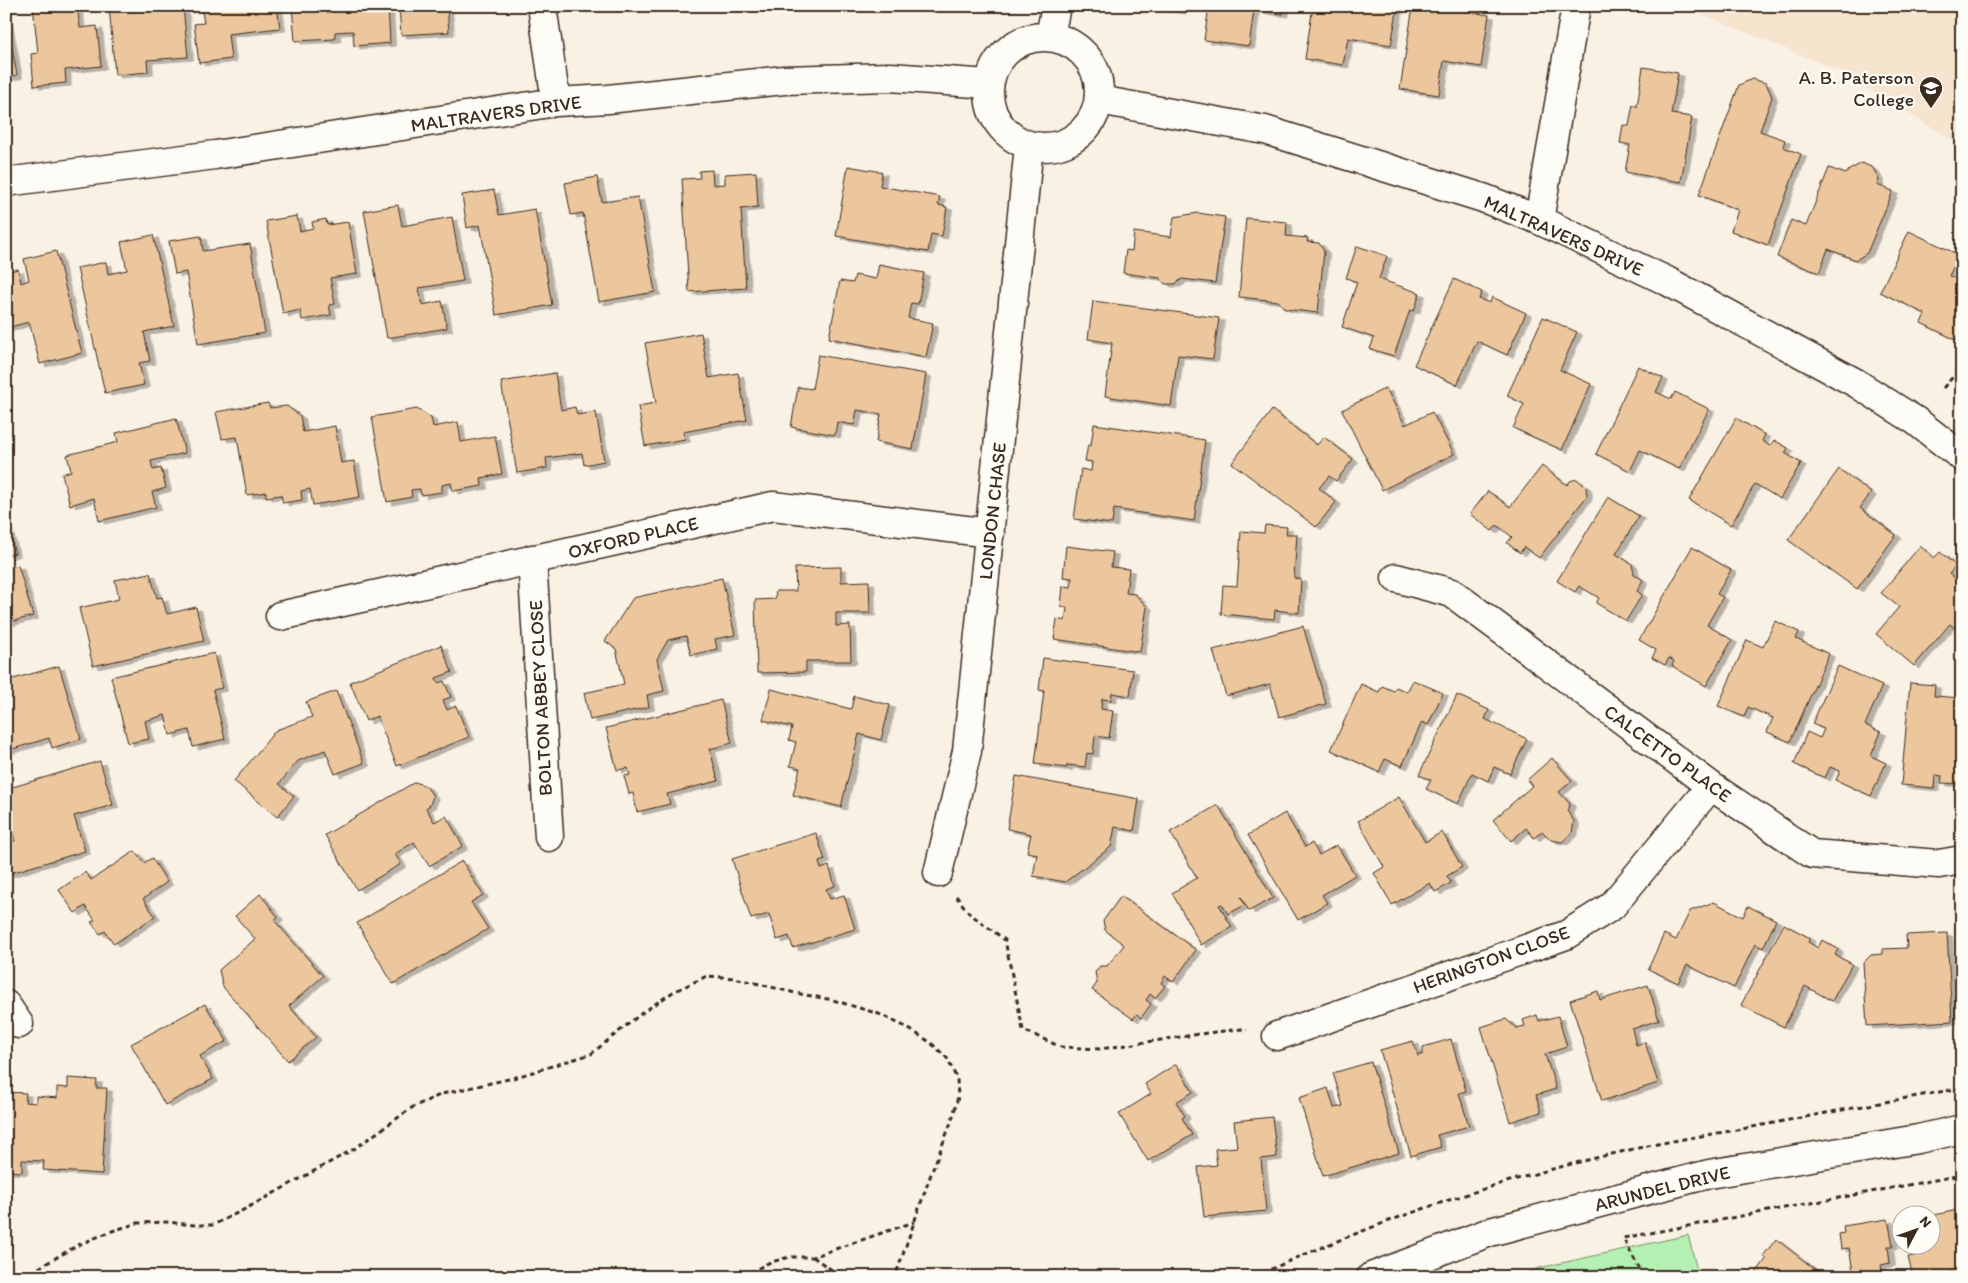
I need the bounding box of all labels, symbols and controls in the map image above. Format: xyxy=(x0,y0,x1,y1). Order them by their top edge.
place label: A. B. Paterson College xyxy=(1799,66,1914,111)
school or university icon: A. B. Paterson College xyxy=(1918,75,1944,109)
street label: MALTRAVERS DRIVE xyxy=(409,90,583,137)
street label: MALTRAVERS DRIVE xyxy=(1481,190,1647,281)
street label: LONDON CHASE xyxy=(974,441,1011,581)
street label: OXFORD PLACE xyxy=(566,511,701,564)
street label: BOLTON ABBEY CLOSE xyxy=(524,599,557,796)
street label: CALCETTO PLACE xyxy=(1600,699,1736,808)
street label: HERINGTON CLOSE xyxy=(1410,920,1573,998)
street label: ARUNDEL DRIVE xyxy=(1592,1160,1733,1216)
north arrow xyxy=(1890,1206,1940,1256)
text: N xyxy=(1916,1213,1935,1231)

